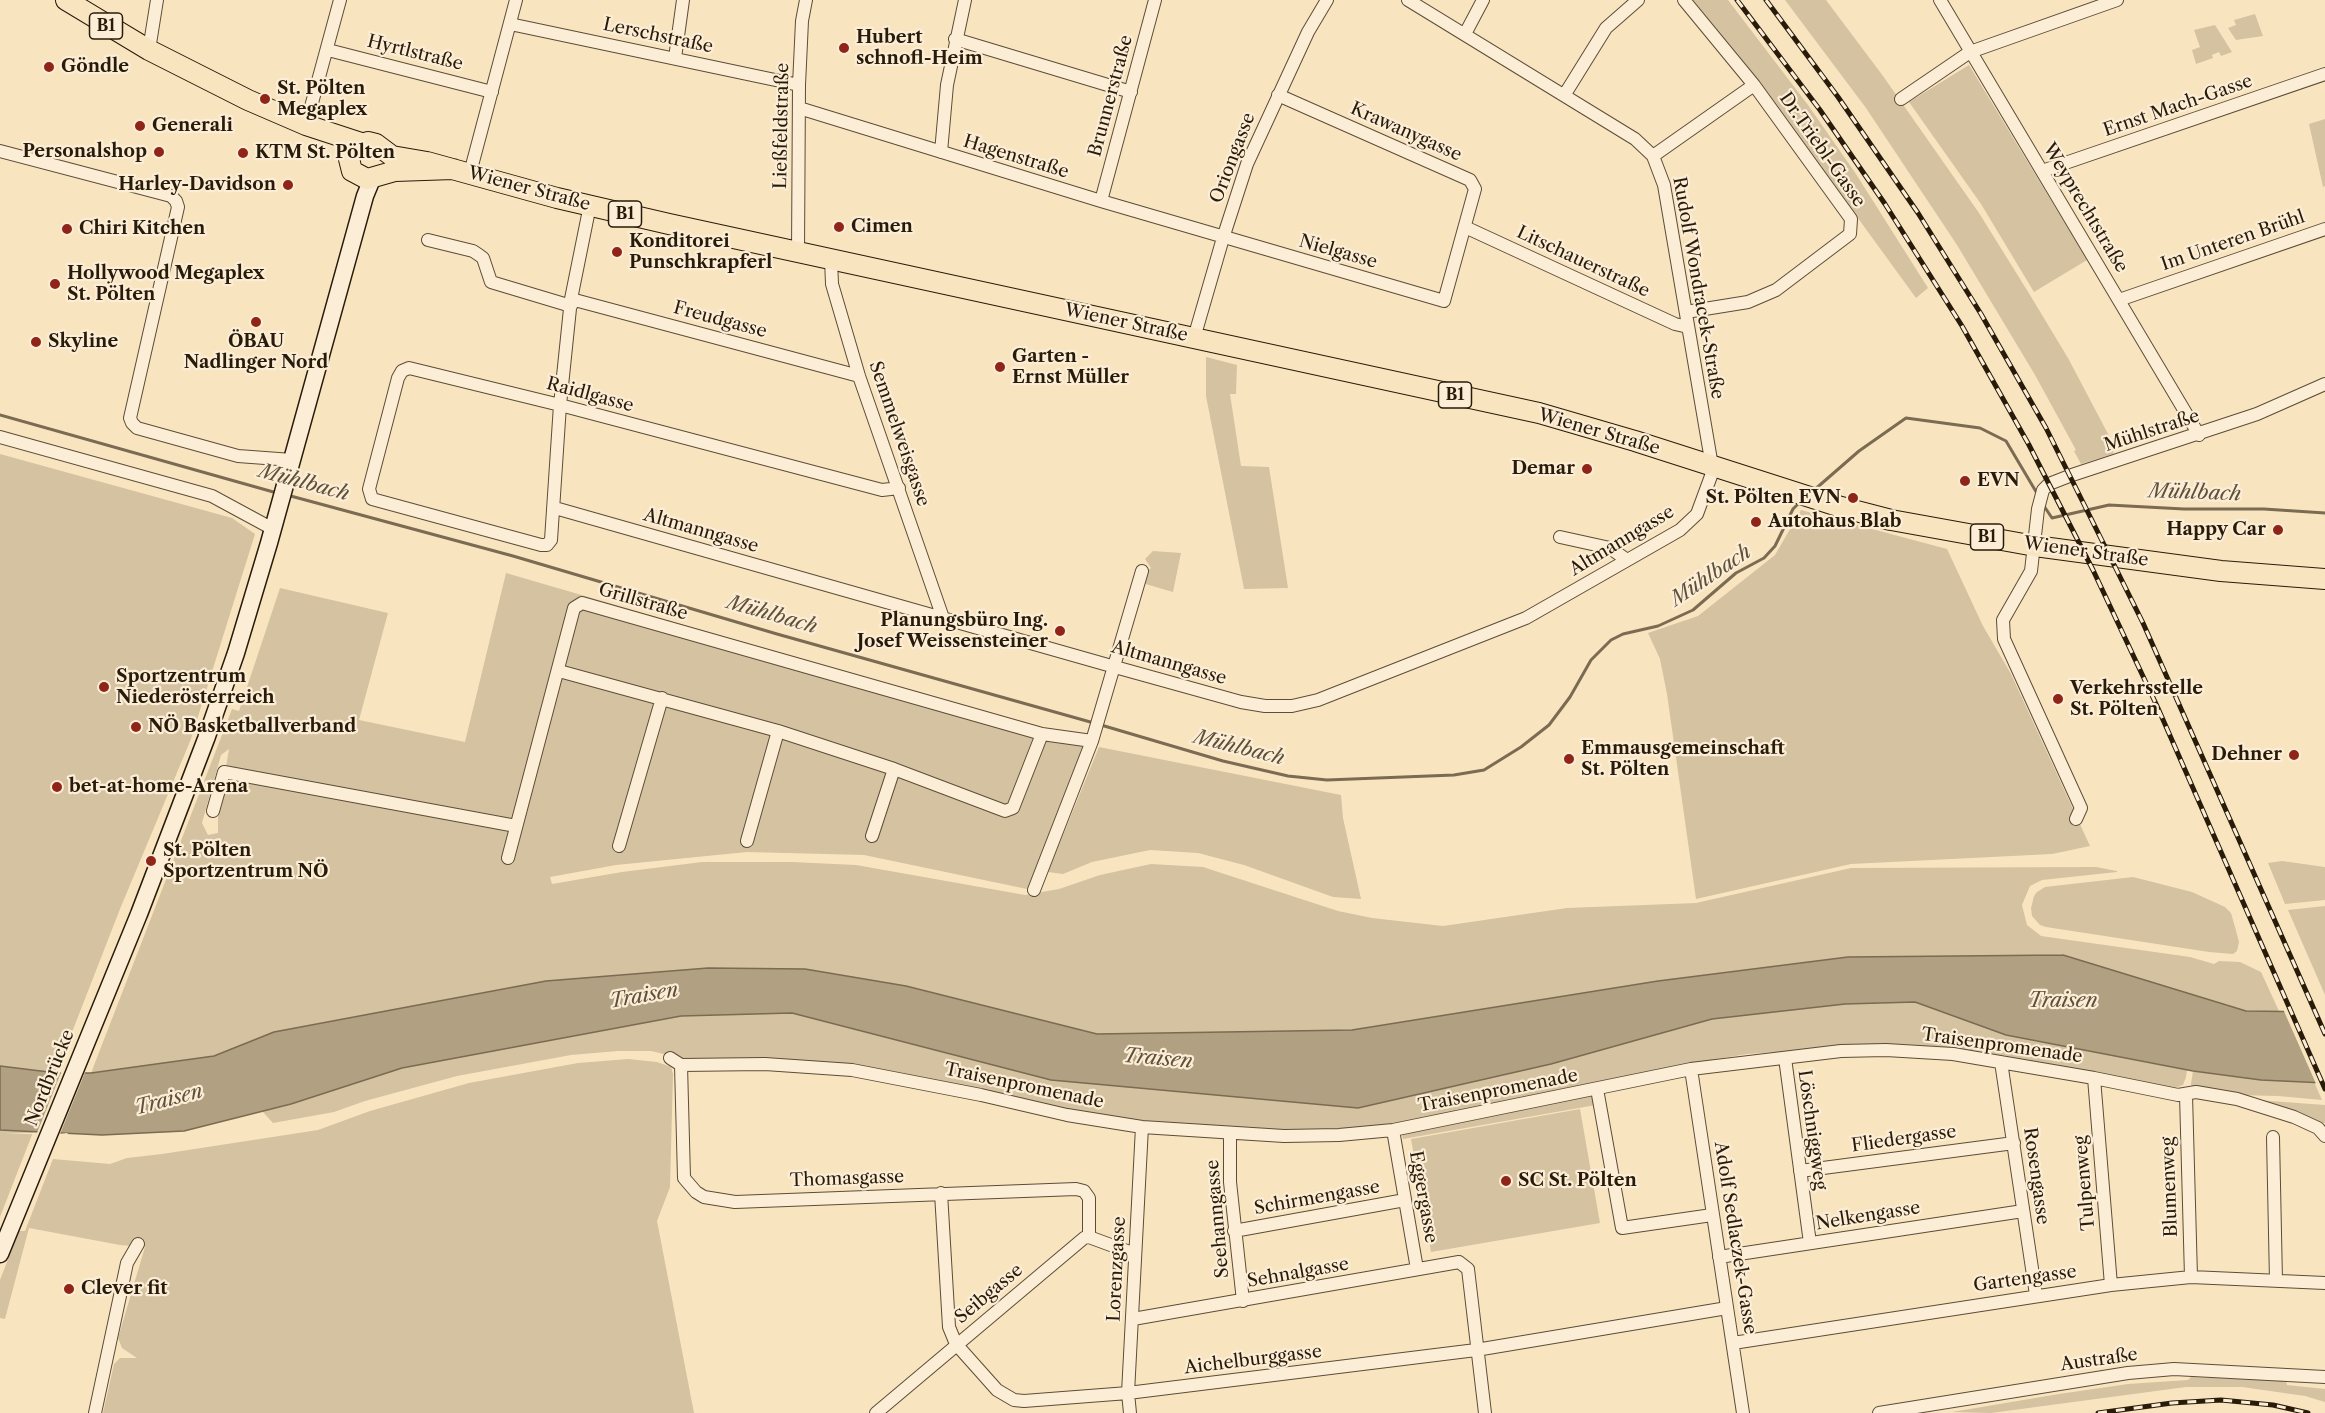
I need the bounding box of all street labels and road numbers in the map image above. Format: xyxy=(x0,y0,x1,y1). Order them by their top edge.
road number: B1 xyxy=(90,13,122,39)
street label: Lerschstraße xyxy=(601,14,715,58)
street label: Hyrtlstraße xyxy=(365,31,465,75)
street label: Brunnerstraße xyxy=(1084,33,1138,159)
street label: Ließfeldstraße xyxy=(770,63,794,189)
street label: Ernst Mach-Gasse xyxy=(2101,70,2255,142)
street label: Dr.Triebl-Gasse xyxy=(1774,88,1870,212)
street label: Krawanygasse xyxy=(1347,98,1465,166)
street label: Oriongasse xyxy=(1206,110,1260,206)
street label: Hagenstraße xyxy=(961,131,1071,183)
street label: Weyprechtstraße xyxy=(2038,139,2132,277)
street label: Wiener Straße xyxy=(465,162,593,216)
street label: Rudolf Wondracek-Straße xyxy=(1668,175,1728,401)
road number: B1 xyxy=(608,201,642,227)
street label: Im Unteren Brühl xyxy=(2158,206,2308,276)
street label: Litschauerstraße xyxy=(1513,222,1653,302)
street label: Nielgasse xyxy=(1296,231,1380,273)
street label: Freudgasse xyxy=(671,297,769,343)
street label: Wiener Straße xyxy=(1062,299,1190,347)
street label: Semmelweisgasse xyxy=(864,359,934,509)
street label: Raidlgasse xyxy=(544,373,636,417)
road number: B1 xyxy=(1438,382,1472,408)
street label: Wiener Straße xyxy=(1536,404,1662,460)
street label: Mühlstraße xyxy=(2102,405,2202,457)
street label: Altmanngasse xyxy=(1566,501,1678,581)
street label: Altmanngasse xyxy=(641,504,761,558)
road number: B1 xyxy=(1970,524,2004,550)
street label: Wiener Straße xyxy=(2022,533,2150,571)
street label: Grillstraße xyxy=(596,579,690,625)
street label: Altmanngasse xyxy=(1109,636,1229,690)
street label: Traisenpromenade xyxy=(1920,1024,2084,1068)
street label: Nordbrücke xyxy=(21,1027,79,1129)
street label: Traisenpromenade xyxy=(942,1059,1106,1113)
street label: Traisenpromenade xyxy=(1416,1065,1580,1117)
street label: Löschniggweg xyxy=(1793,1069,1831,1191)
street label: Fliedergasse xyxy=(1850,1121,1958,1157)
street label: Rosengasse xyxy=(2018,1126,2054,1226)
street label: Tulpenweg xyxy=(2070,1135,2100,1231)
street label: Blumenweg xyxy=(2157,1136,2183,1238)
street label: Adolf Sedlaczek-Gasse xyxy=(1709,1140,1761,1336)
street label: Eggergasse xyxy=(1404,1149,1442,1245)
street label: Seehanngasse xyxy=(1202,1159,1234,1279)
street label: Thomasgasse xyxy=(789,1166,905,1192)
street label: Schirmengasse xyxy=(1252,1176,1382,1220)
street label: Nelkengasse xyxy=(1814,1197,1922,1235)
street label: Lorenzgasse xyxy=(1103,1216,1131,1322)
street label: Sehnalgasse xyxy=(1245,1253,1351,1293)
street label: Seibgasse xyxy=(951,1259,1027,1329)
street label: Gartengasse xyxy=(1972,1261,2078,1297)
street label: Aichelburggasse xyxy=(1183,1341,1323,1379)
street label: Austraße xyxy=(2059,1344,2139,1376)

